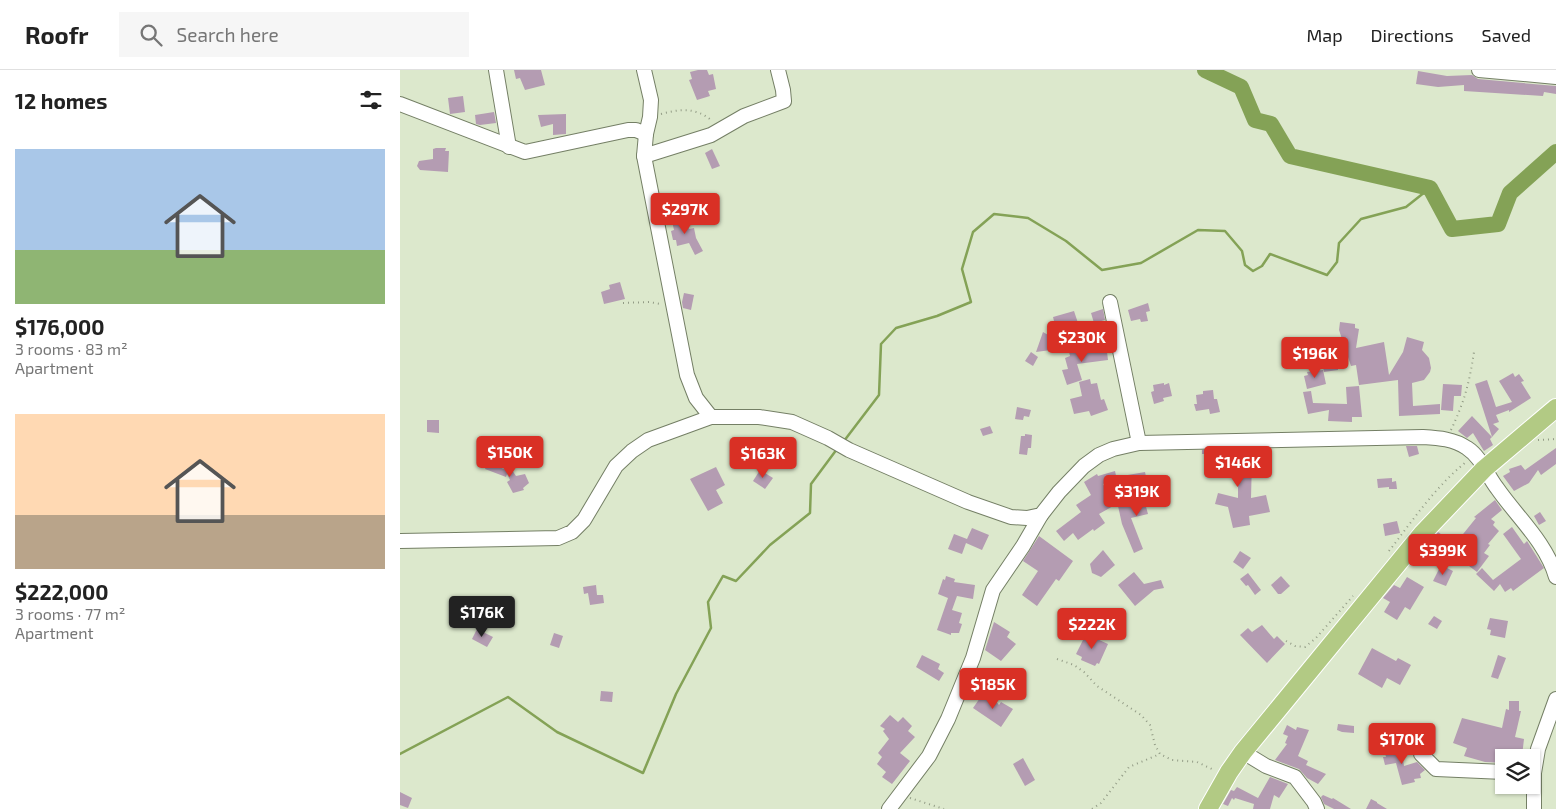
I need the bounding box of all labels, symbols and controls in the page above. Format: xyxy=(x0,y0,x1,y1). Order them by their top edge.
search box xyxy=(119,12,469,57)
text: Roofr xyxy=(25,20,89,49)
icon: search xyxy=(137,21,165,49)
text: Search here xyxy=(177,23,279,46)
text: Map xyxy=(1306,24,1343,46)
text: Directions xyxy=(1371,24,1454,46)
text: Saved xyxy=(1482,24,1531,46)
icon: filters xyxy=(357,86,385,114)
text: 12 homes xyxy=(15,88,107,113)
icon: home xyxy=(155,181,245,271)
pin: $297K xyxy=(650,192,720,235)
text: $297K xyxy=(662,199,708,218)
text: $176,000 xyxy=(15,314,105,339)
pin: $230K xyxy=(1047,320,1117,363)
text: $230K xyxy=(1058,327,1106,346)
pin: $196K xyxy=(1280,336,1350,379)
text: 3 rooms · 83 m² xyxy=(15,339,128,358)
text: $196K xyxy=(1292,343,1338,362)
text: Apartment xyxy=(15,358,94,377)
pin: $150K xyxy=(475,436,545,478)
pin: $163K xyxy=(728,436,798,479)
text: $150K xyxy=(487,442,533,461)
text: $163K xyxy=(741,443,785,462)
icon: home xyxy=(155,446,245,536)
pin: $146K xyxy=(1203,446,1273,488)
text: $146K xyxy=(1215,452,1261,471)
pin: $319K xyxy=(1102,474,1172,517)
text: $319K xyxy=(1115,481,1159,500)
pin: $399K xyxy=(1408,534,1478,576)
text: $399K xyxy=(1419,540,1467,559)
text: $222,000 xyxy=(15,579,109,604)
pin: $176K xyxy=(447,596,517,638)
text: $176K xyxy=(460,602,504,621)
text: 3 rooms · 77 m² xyxy=(15,604,126,623)
pin: $222K xyxy=(1057,608,1127,650)
text: $222K xyxy=(1068,614,1116,633)
text: Apartment xyxy=(15,623,94,642)
pin: $185K xyxy=(958,668,1028,710)
text: $185K xyxy=(970,674,1016,693)
pin: $170K xyxy=(1367,722,1437,765)
text: $170K xyxy=(1380,729,1424,748)
map controls xyxy=(1495,749,1540,794)
button: layers xyxy=(1495,749,1540,794)

